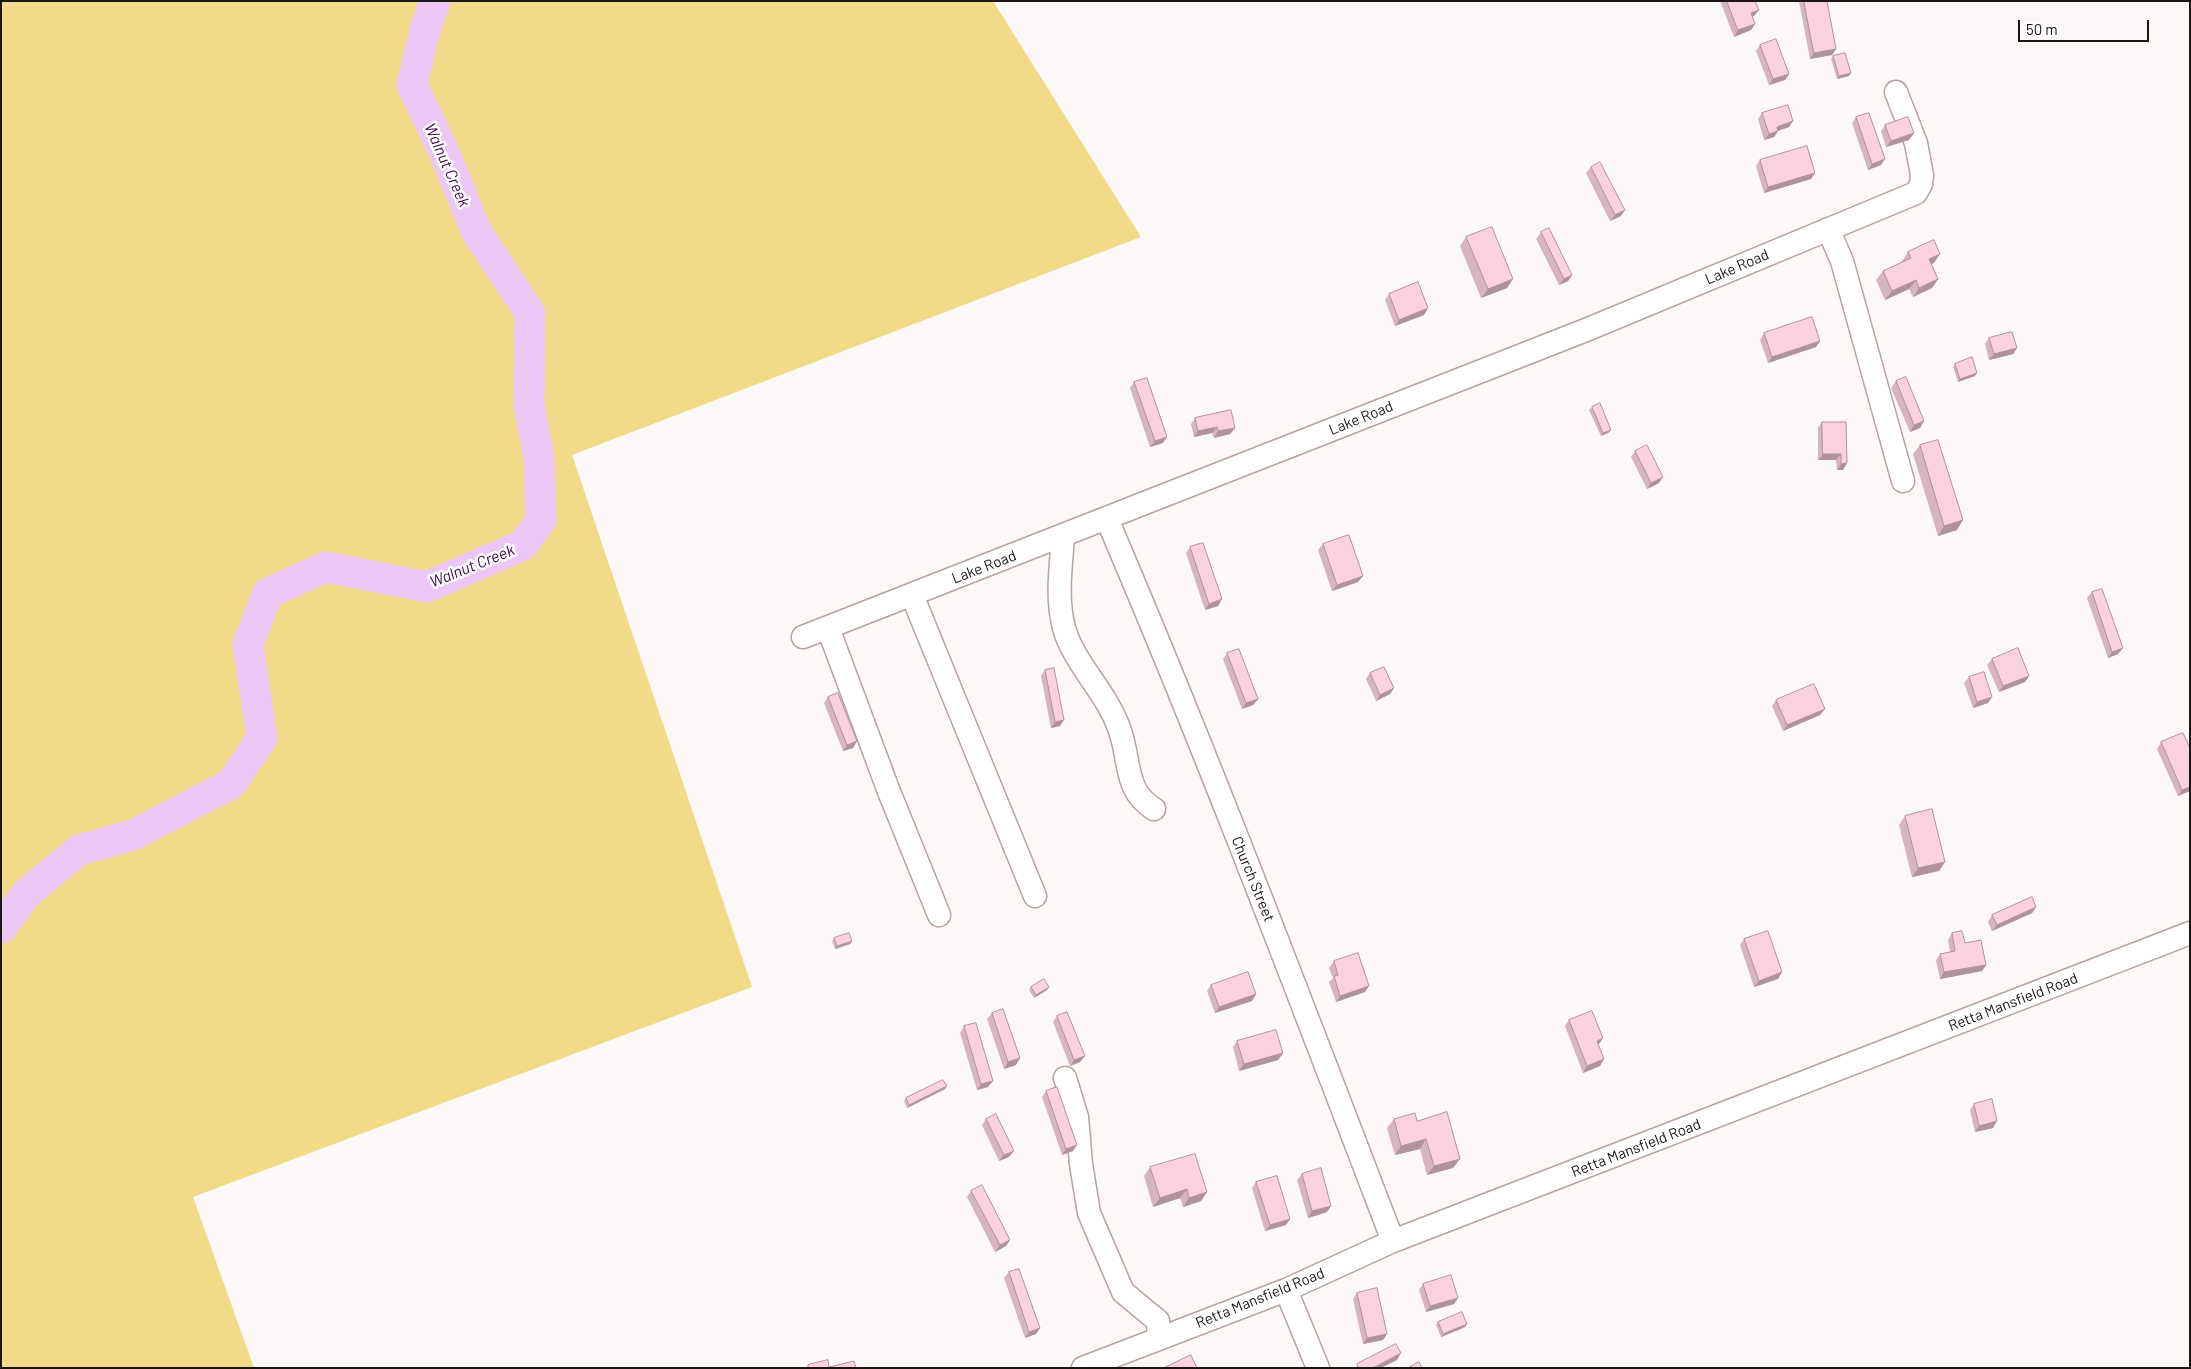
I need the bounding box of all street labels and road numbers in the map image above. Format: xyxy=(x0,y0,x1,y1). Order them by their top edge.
street label: Lake Road xyxy=(1702,246,1772,288)
street label: Lake Road xyxy=(1326,397,1396,439)
street label: Lake Road xyxy=(949,546,1019,588)
street label: Church Street xyxy=(1228,834,1278,924)
street label: Retta Mansfield Road xyxy=(1946,969,2080,1035)
street label: Retta Mansfield Road xyxy=(1569,1115,1703,1181)
street label: Retta Mansfield Road xyxy=(1193,1264,1327,1332)

